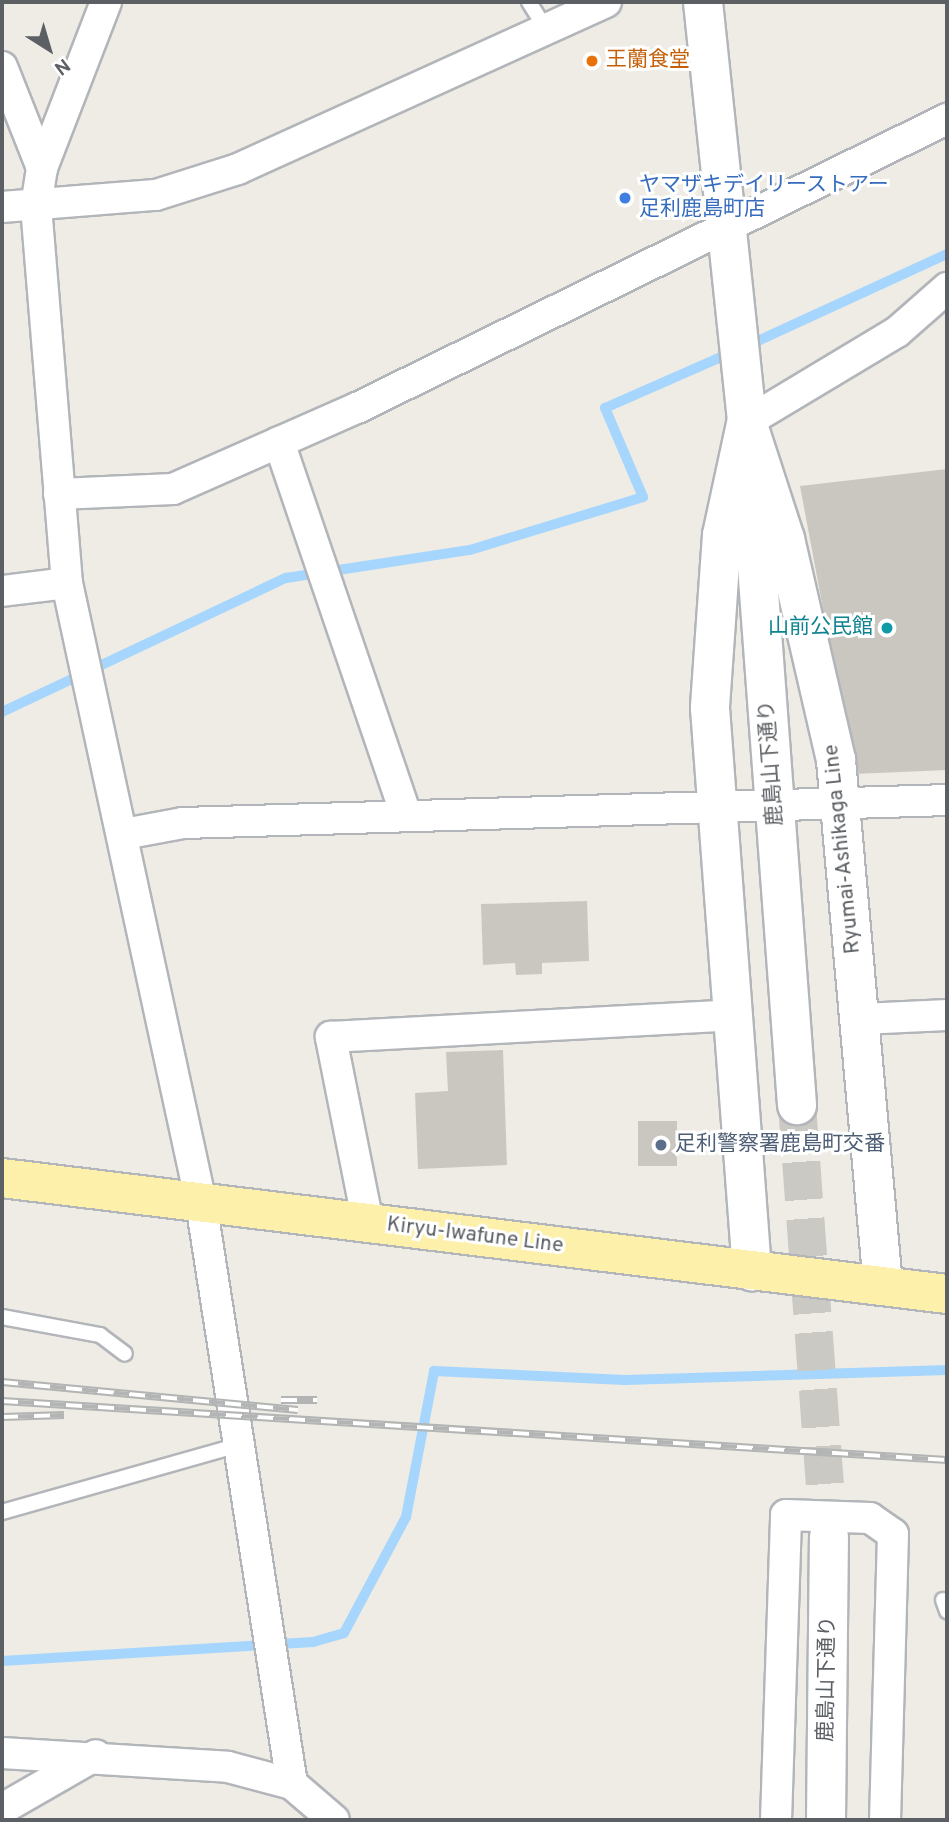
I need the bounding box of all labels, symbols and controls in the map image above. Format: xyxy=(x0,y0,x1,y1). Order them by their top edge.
north arrow xyxy=(14,14,84,84)
place label: 王蘭食堂 xyxy=(606,48,690,74)
text: N xyxy=(49,52,74,79)
marker: 王蘭食堂 xyxy=(584,53,600,69)
place label: ヤマザキデイリーストアー 足利鹿島町店 xyxy=(639,173,890,223)
marker: ヤマザキデイリーストアー 足利鹿島町店 xyxy=(617,190,633,206)
place label: 山前公民館 xyxy=(768,615,873,641)
marker: 山前公民館 xyxy=(879,620,895,636)
street label: 鹿島山下通り xyxy=(755,699,789,827)
street label: Ryumai-Ashikaga Line xyxy=(819,743,867,955)
place label: 足利警察署鹿島町交番 xyxy=(675,1132,885,1158)
marker: 足利警察署鹿島町交番 xyxy=(653,1137,669,1153)
street label: Kiryu-Iwafune Line xyxy=(385,1213,565,1259)
street label: 鹿島山下通り xyxy=(814,1616,842,1742)

